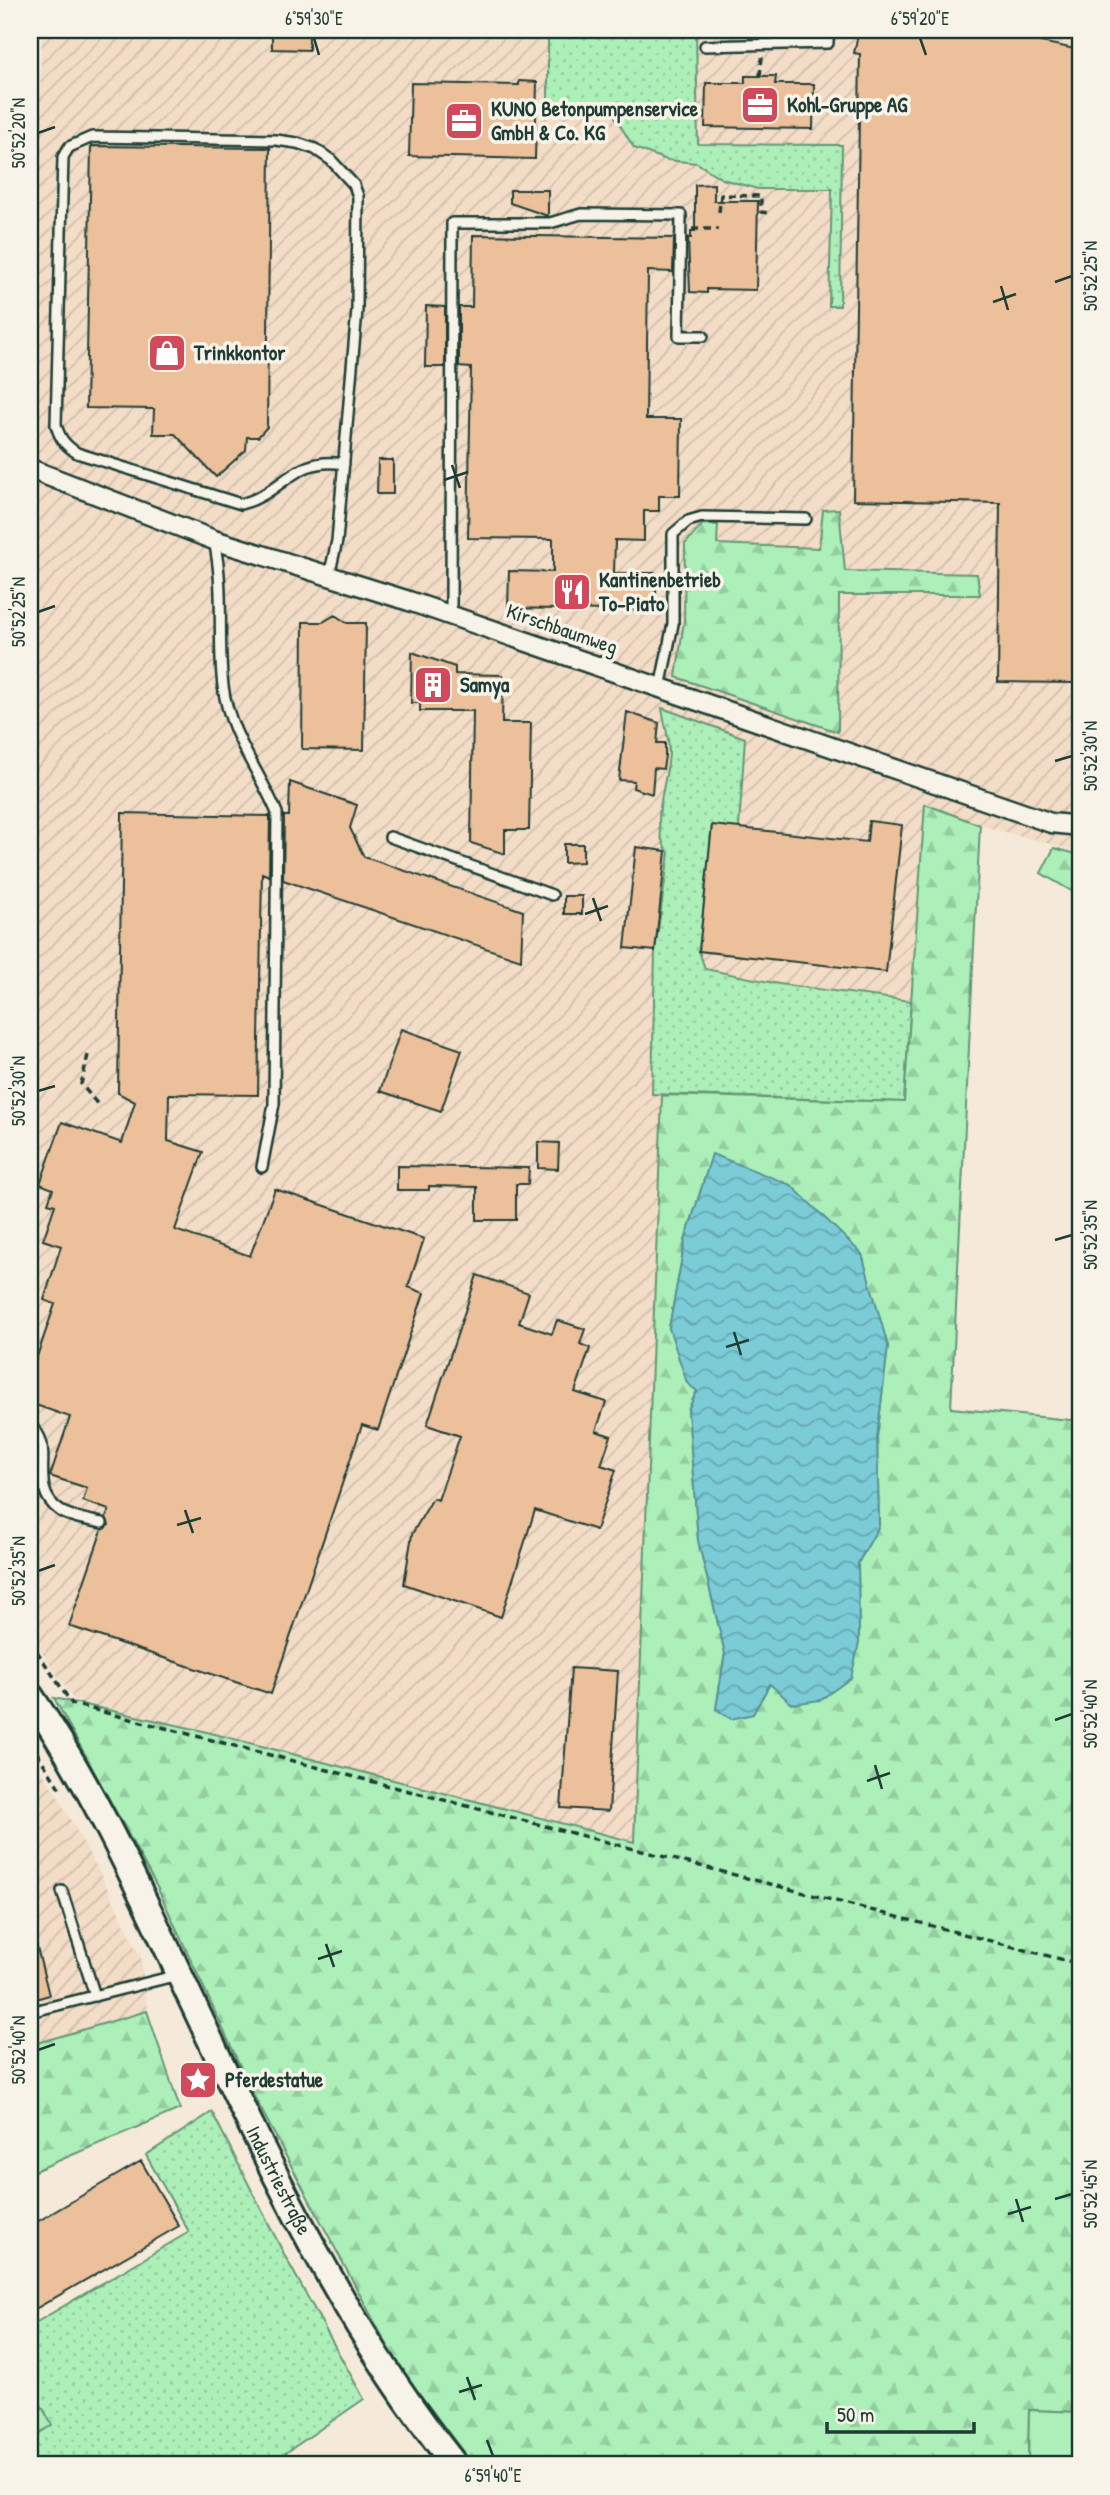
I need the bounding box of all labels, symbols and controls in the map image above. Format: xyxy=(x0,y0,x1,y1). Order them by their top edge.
text: 6°59'30"E xyxy=(285,6,343,31)
text: 6°59'20"E xyxy=(891,6,949,31)
office icon: Kohl-Gruppe AG xyxy=(739,84,781,126)
place label: Kohl-Gruppe AG xyxy=(787,90,908,120)
place label: KUNO Betonpumpenservice GmbH & Co. KG xyxy=(491,94,699,147)
text: 50°52'20"N xyxy=(6,98,31,168)
office icon: KUNO Betonpumpenservice GmbH & Co. KG xyxy=(443,100,485,142)
text: 50°52'25"N xyxy=(1078,241,1103,311)
shop icon: Trinkkontor xyxy=(146,332,188,374)
place label: Trinkkontor xyxy=(193,338,286,367)
place label: Kantinenbetrieb To-Piato xyxy=(598,565,721,618)
restaurant icon: Kantinenbetrieb To-Piato xyxy=(551,571,593,613)
text: 50°52'25"N xyxy=(6,577,31,647)
street label: Kirschbaumweg xyxy=(503,596,622,661)
building icon: Samya xyxy=(412,664,454,706)
place label: Samya xyxy=(460,670,510,700)
text: 50°52'30"N xyxy=(1078,721,1103,791)
text: 50°52'30"N xyxy=(6,1056,31,1126)
text: 50°52'35"N xyxy=(1078,1200,1103,1270)
text: 50°52'35"N xyxy=(6,1536,31,1606)
text: 50°52'40"N xyxy=(1078,1680,1103,1748)
text: 50°52'40"N xyxy=(6,2016,31,2084)
place icon: Pferdestatue xyxy=(177,2059,219,2101)
place label: Pferdestatue xyxy=(225,2065,324,2094)
street label: Industriestraße xyxy=(239,2121,319,2240)
text: 50°52'45"N xyxy=(1078,2160,1103,2228)
scale bar xyxy=(827,2390,974,2434)
text: 50 m xyxy=(837,2400,874,2429)
text: 6°59'40"E xyxy=(465,2463,521,2488)

